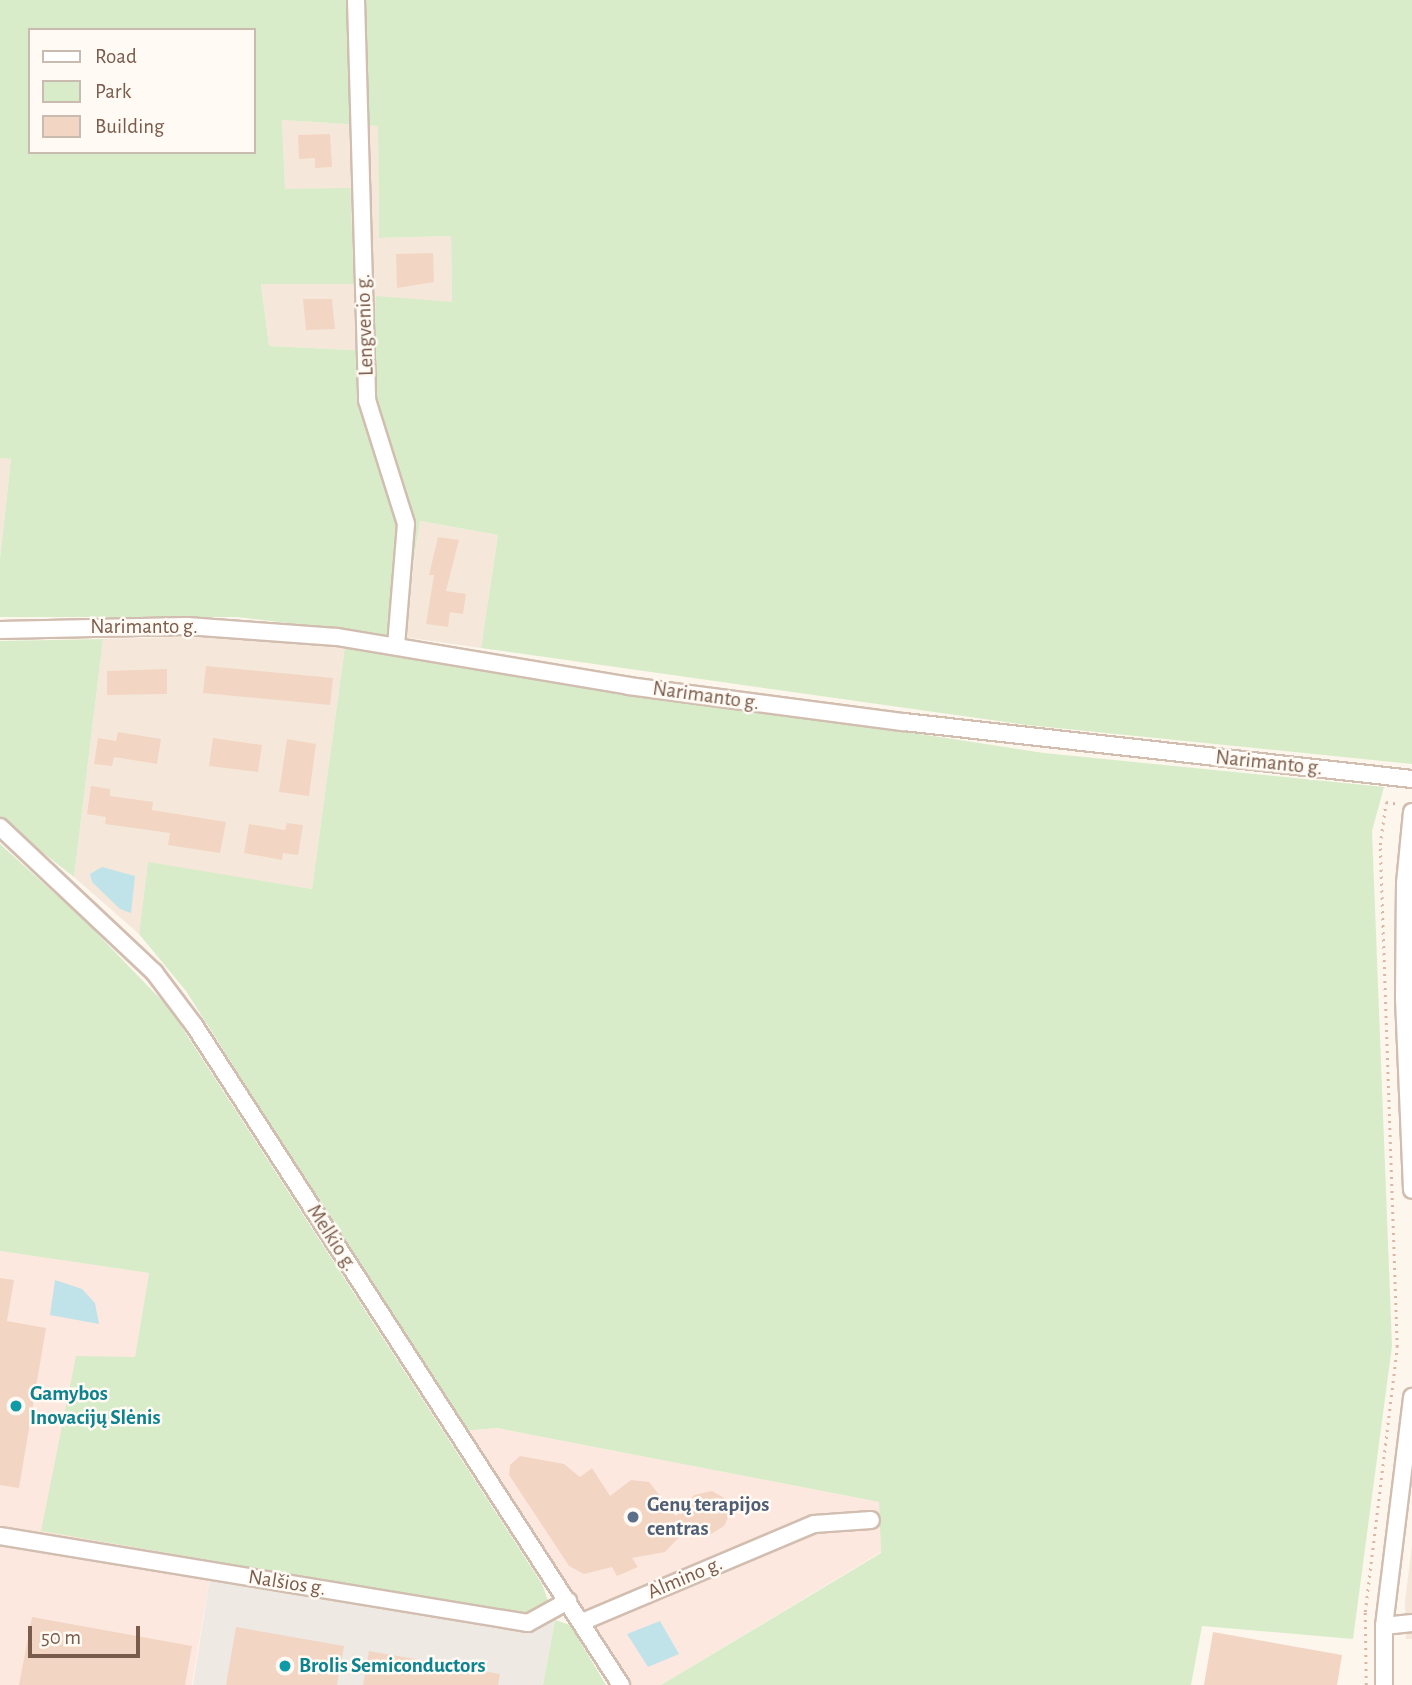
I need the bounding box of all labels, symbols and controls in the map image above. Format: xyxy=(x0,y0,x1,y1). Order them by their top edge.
legend xyxy=(28,28,256,154)
text: Road xyxy=(95,46,137,67)
text: Park xyxy=(95,81,131,102)
text: Building xyxy=(95,116,164,137)
street label: Lengvenio g. xyxy=(351,273,379,377)
street label: Narimanto g. xyxy=(90,614,198,640)
street label: Narimanto g. xyxy=(651,676,761,716)
street label: Narimanto g. xyxy=(1214,745,1324,781)
street label: Melkio g. xyxy=(301,1200,363,1276)
place label: Gamybos Inovacijų Slėnis xyxy=(30,1381,161,1431)
marker: Gamybos Inovacijų Slėnis xyxy=(8,1398,24,1414)
place label: Genų terapijos centras xyxy=(647,1492,769,1542)
marker: Genų terapijos centras xyxy=(625,1509,641,1525)
street label: Almino g. xyxy=(644,1551,726,1605)
street label: Nalšios g. xyxy=(246,1564,328,1602)
scale bar xyxy=(32,1612,144,1656)
text: 50 m xyxy=(41,1627,81,1648)
place label: Brolis Semiconductors xyxy=(299,1653,486,1679)
marker: Brolis Semiconductors xyxy=(277,1658,293,1674)

